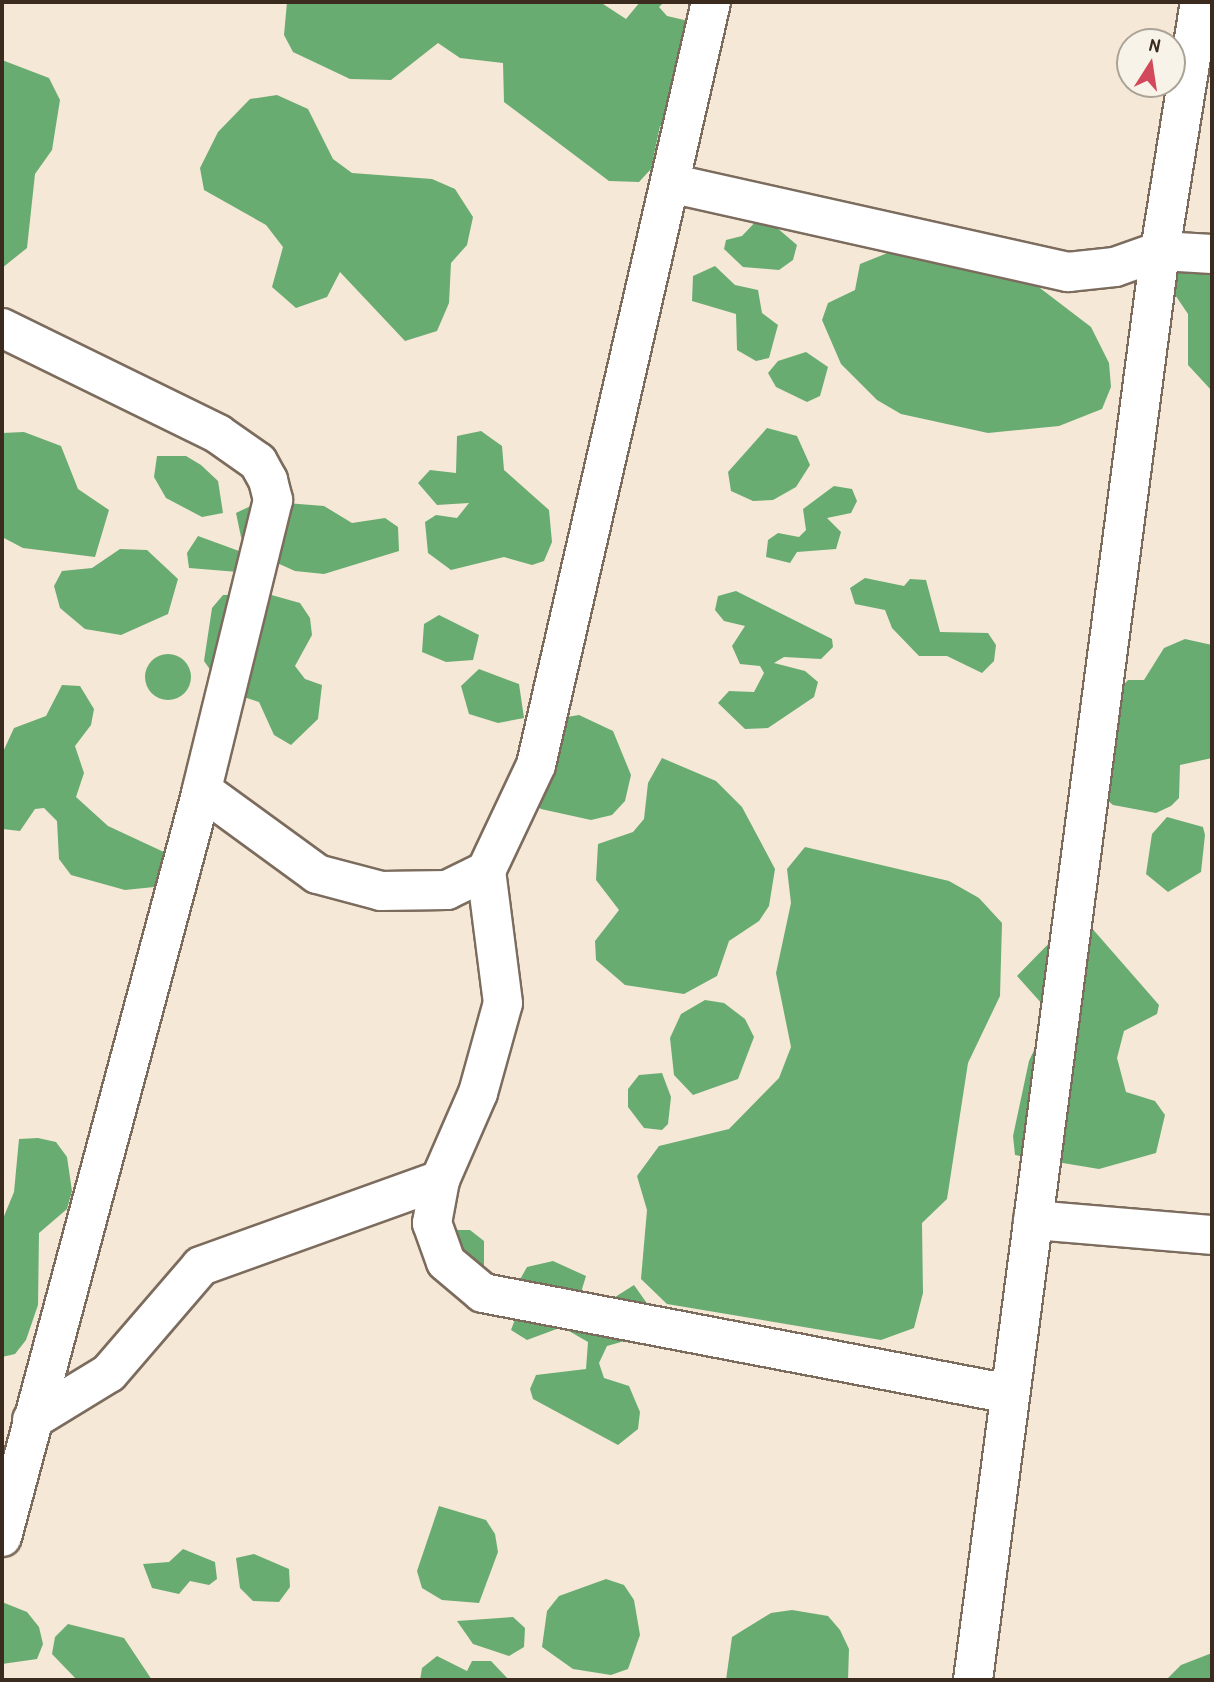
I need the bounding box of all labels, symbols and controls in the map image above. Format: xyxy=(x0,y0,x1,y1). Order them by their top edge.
north arrow xyxy=(1116,28,1186,98)
text: N xyxy=(1147,31,1163,58)

